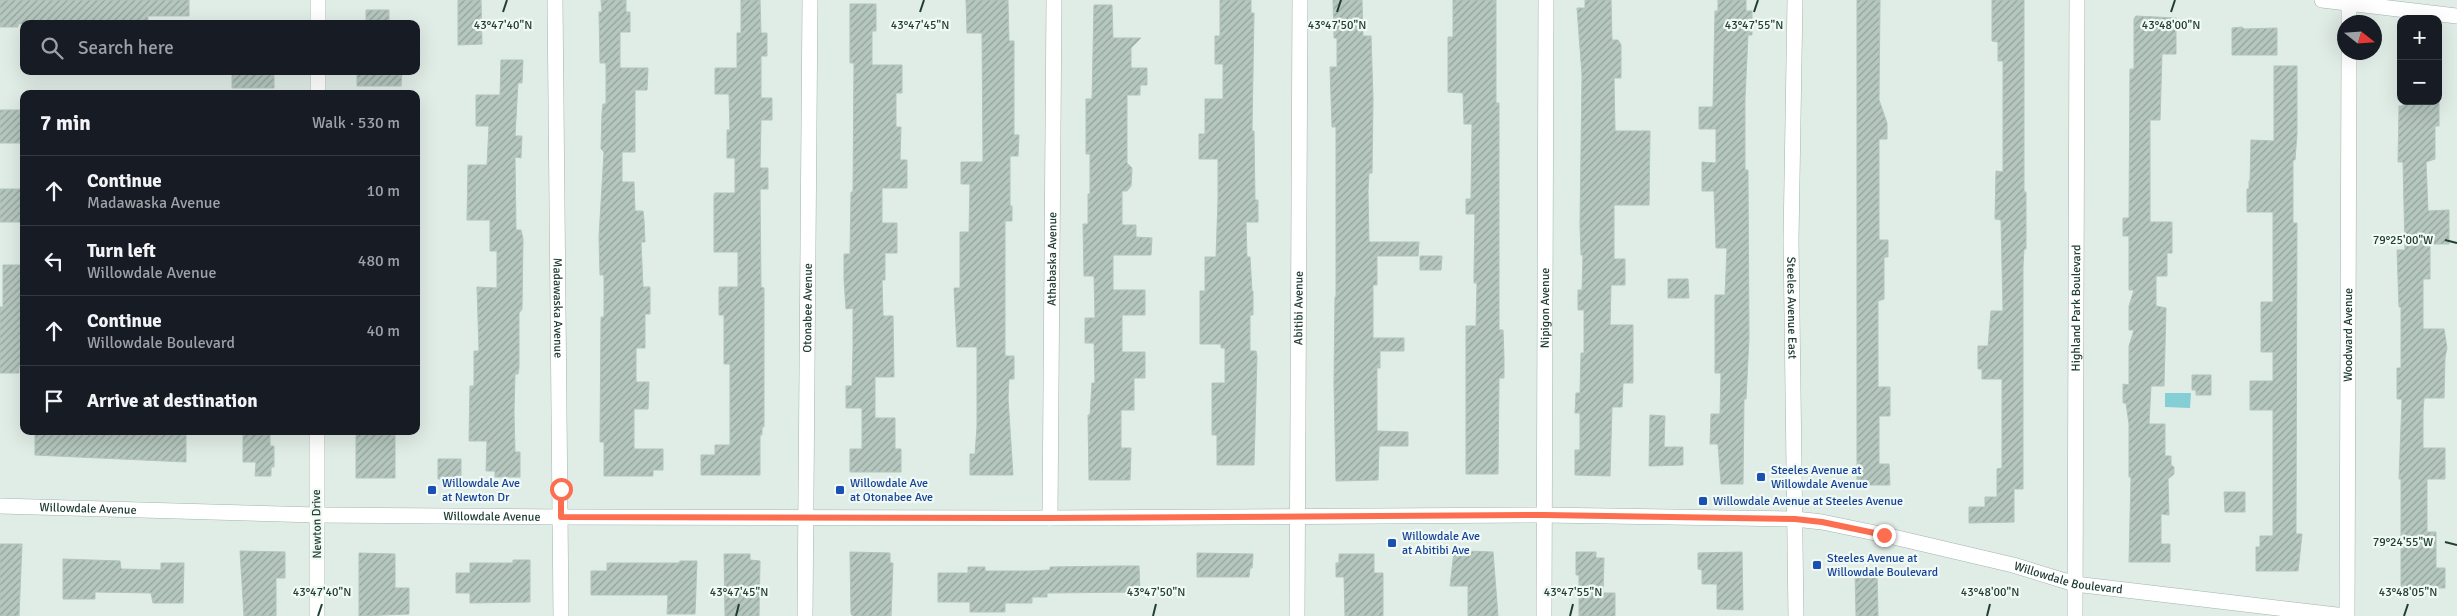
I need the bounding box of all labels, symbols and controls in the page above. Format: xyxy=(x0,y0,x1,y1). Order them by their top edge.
north arrow xyxy=(2337,15,2382,60)
map controls xyxy=(2397,15,2442,105)
button: + xyxy=(2397,15,2442,60)
text: 43°47'40"N xyxy=(474,18,532,33)
text: 43°47'45"N xyxy=(891,18,949,33)
text: 43°47'50"N xyxy=(1308,18,1366,33)
text: 43°47'55"N xyxy=(1725,18,1783,33)
text: 43°48'00"N xyxy=(2142,18,2200,33)
search box xyxy=(20,20,420,75)
icon: search xyxy=(38,34,66,62)
text: Search here xyxy=(78,36,174,60)
button: − xyxy=(2397,60,2442,105)
text: 7 min xyxy=(40,110,91,136)
text: Walk · 530 m xyxy=(312,113,400,133)
text: Continue xyxy=(87,169,162,193)
icon: ahead xyxy=(40,177,68,205)
text: 10 m xyxy=(366,181,400,201)
text: Madawaska Avenue xyxy=(87,193,221,213)
street label: Athabaska Avenue xyxy=(1044,212,1060,306)
text: 79°25'00"W xyxy=(2373,233,2433,248)
text: Turn left xyxy=(87,239,156,263)
street label: Highland Park Boulevard xyxy=(2068,245,2084,371)
icon: left xyxy=(40,247,68,275)
text: 480 m xyxy=(358,251,400,271)
street label: Steeles Avenue East xyxy=(1784,257,1800,359)
street label: Madawaska Avenue xyxy=(550,258,566,358)
text: Willowdale Avenue xyxy=(87,263,216,283)
street label: Otonabee Avenue xyxy=(800,263,815,353)
street label: Nipigon Avenue xyxy=(1537,268,1553,348)
street label: Abitibi Avenue xyxy=(1291,271,1306,345)
street label: Woodward Avenue xyxy=(2340,288,2356,382)
text: Continue xyxy=(87,309,162,333)
icon: ahead xyxy=(40,317,68,345)
text: 40 m xyxy=(366,321,400,341)
text: Willowdale Boulevard xyxy=(87,333,235,353)
icon: arrive xyxy=(40,387,68,415)
text: Arrive at destination xyxy=(87,389,258,413)
place label: Steeles Avenue at Willowdale Avenue xyxy=(1771,463,1868,492)
marker: Steeles Avenue at Willowdale Avenue xyxy=(1755,471,1767,483)
place label: Willowdale Ave at Newton Dr xyxy=(442,476,520,505)
place label: Willowdale Ave at Otonabee Ave xyxy=(850,476,933,505)
route start xyxy=(550,478,573,501)
marker: Willowdale Ave at Newton Dr xyxy=(426,484,438,496)
marker: Willowdale Ave at Otonabee Ave xyxy=(834,484,846,496)
street label: Newton Drive xyxy=(309,489,325,559)
place label: Willowdale Avenue at Steeles Avenue xyxy=(1713,494,1903,509)
marker: Willowdale Avenue at Steeles Avenue xyxy=(1697,495,1709,507)
street label: Willowdale Avenue xyxy=(39,500,137,517)
street label: Willowdale Avenue xyxy=(443,509,541,524)
route end xyxy=(1873,524,1896,547)
place label: Willowdale Ave at Abitibi Ave xyxy=(1402,529,1480,558)
text: 79°24'55"W xyxy=(2373,535,2433,550)
marker: Willowdale Ave at Abitibi Ave xyxy=(1386,537,1398,549)
place label: Steeles Avenue at Willowdale Boulevard xyxy=(1827,551,1938,580)
street label: Willowdale Boulevard xyxy=(2012,558,2123,597)
marker: Steeles Avenue at Willowdale Boulevard xyxy=(1811,559,1823,571)
text: 43°47'40"N xyxy=(293,585,351,600)
text: 43°47'45"N xyxy=(710,585,768,600)
text: 43°47'50"N xyxy=(1127,585,1185,600)
text: 43°47'55"N xyxy=(1544,585,1602,600)
text: 43°48'00"N xyxy=(1961,585,2019,600)
text: 43°48'05"N xyxy=(2379,585,2437,600)

